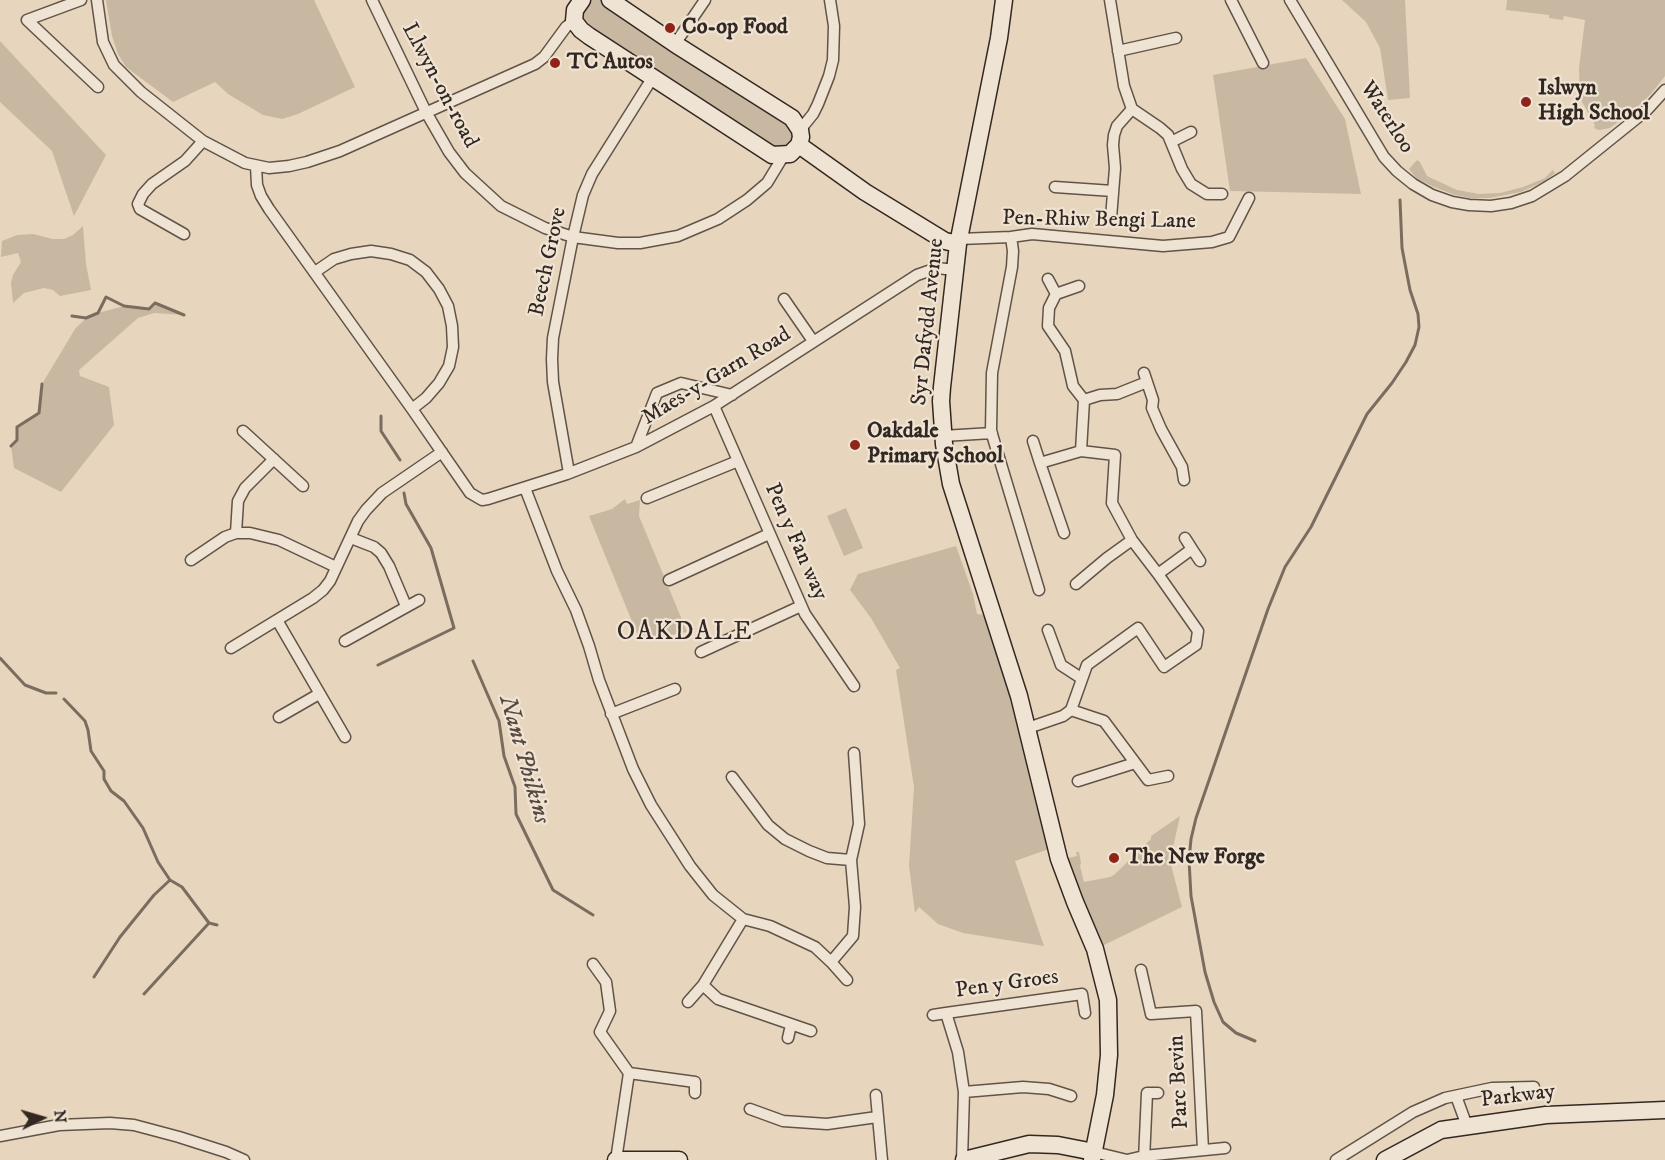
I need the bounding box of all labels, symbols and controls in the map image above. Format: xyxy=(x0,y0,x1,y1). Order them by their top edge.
place label: Co-op Food xyxy=(682,15,788,41)
street label: Llwyn-on-road xyxy=(395,19,483,153)
marker: Co-op Food xyxy=(663,21,677,35)
place label: TC Autos xyxy=(567,50,653,76)
marker: TC Autos xyxy=(548,56,562,70)
place label: Islwyn High School xyxy=(1538,76,1650,128)
street label: Waterloo xyxy=(1353,77,1419,159)
marker: Islwyn High School xyxy=(1519,95,1533,109)
street label: Beech Grove xyxy=(525,205,573,319)
street label: Pen-Rhiw Bengi Lane xyxy=(1002,206,1196,236)
street label: Syr Dafydd Avenue xyxy=(907,237,951,407)
street label: Maes-y-Garn Road xyxy=(638,322,796,432)
place label: Oakdale Primary School xyxy=(867,419,1003,470)
marker: Oakdale Primary School xyxy=(848,438,862,452)
street label: Pen y Fan way xyxy=(758,480,832,604)
district label: OAKDALE xyxy=(617,618,753,650)
water label: Nant Philkins xyxy=(491,693,555,827)
place label: The New Forge xyxy=(1126,845,1265,871)
marker: The New Forge xyxy=(1107,851,1121,865)
street label: Pen y Groes xyxy=(954,965,1060,1005)
street label: Parc Bevin xyxy=(1164,1034,1196,1130)
street label: Parkway xyxy=(1479,1079,1557,1115)
north arrow xyxy=(12,1088,72,1148)
text: N xyxy=(49,1109,70,1124)

